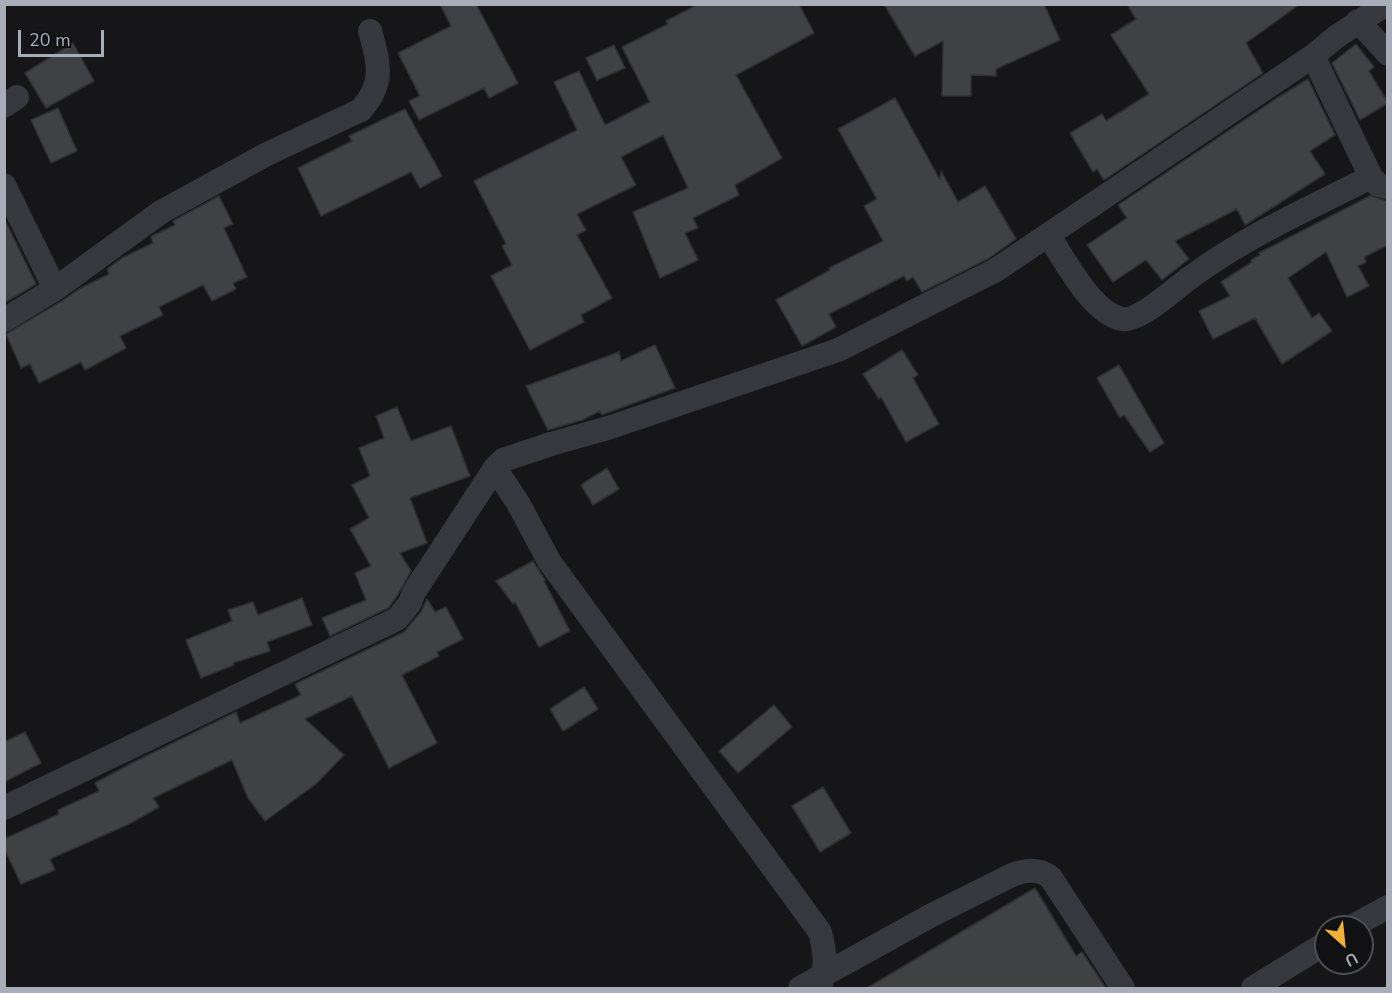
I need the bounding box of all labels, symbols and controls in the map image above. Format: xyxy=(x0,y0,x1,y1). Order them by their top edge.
scale bar xyxy=(21,18,106,56)
text: 20 m xyxy=(29,28,71,52)
north arrow xyxy=(1314,915,1374,975)
text: U xyxy=(1341,947,1362,972)

